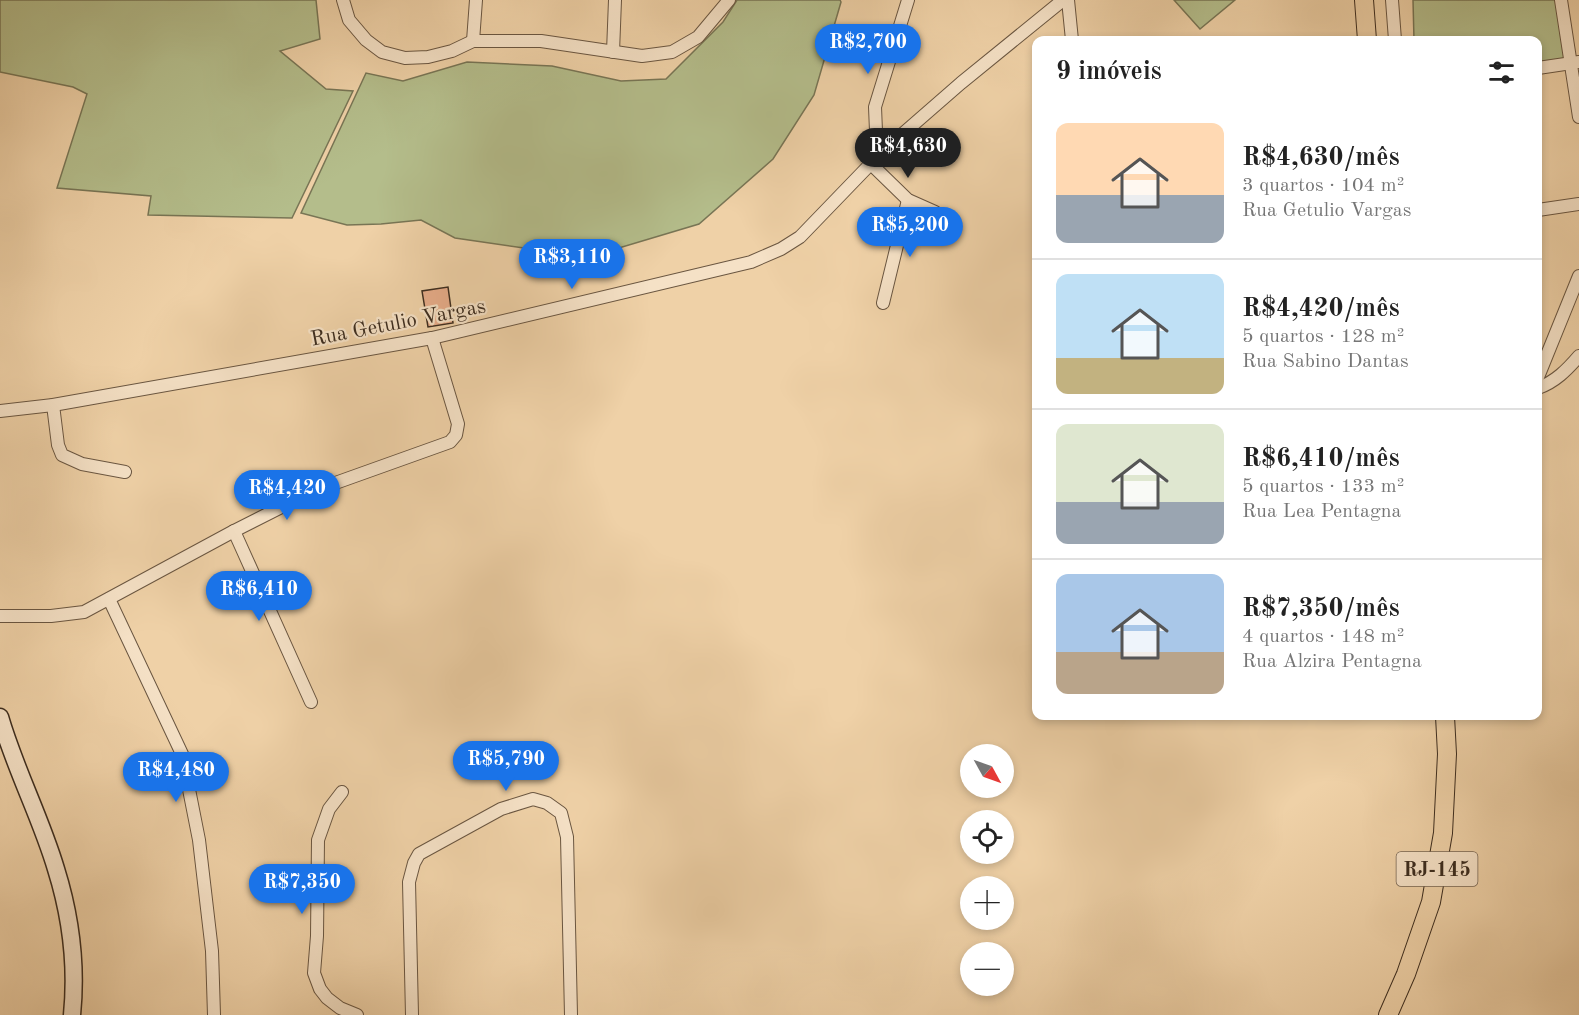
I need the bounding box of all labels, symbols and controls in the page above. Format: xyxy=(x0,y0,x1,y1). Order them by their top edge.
pin: R$2,700 xyxy=(813,24,923,75)
text: R$2,700 xyxy=(829,33,907,53)
icon: filters xyxy=(1485,56,1518,89)
text: 9 imóveis xyxy=(1056,59,1162,85)
pin: R$4,630 xyxy=(853,128,963,179)
text: R$4,630 xyxy=(869,137,947,157)
text: R$4,630/mês xyxy=(1242,145,1400,171)
icon: home xyxy=(1104,147,1176,219)
text: 3 quartos · 104 m² xyxy=(1242,176,1404,196)
text: Rua Getulio Vargas xyxy=(1242,201,1411,221)
pin: R$5,200 xyxy=(855,207,965,258)
text: R$5,200 xyxy=(871,216,949,236)
pin: R$3,110 xyxy=(517,239,627,290)
text: R$3,110 xyxy=(533,248,611,268)
street label: Rua Getulio Vargas xyxy=(309,296,488,351)
text: R$4,420/mês xyxy=(1242,296,1400,322)
icon: home xyxy=(1104,298,1176,370)
text: 5 quartos · 128 m² xyxy=(1242,327,1404,347)
text: Rua Sabino Dantas xyxy=(1242,352,1409,372)
text: R$6,410/mês xyxy=(1242,446,1400,472)
icon: home xyxy=(1104,448,1176,520)
pin: R$4,420 xyxy=(232,470,342,521)
text: 5 quartos · 133 m² xyxy=(1242,477,1404,497)
text: R$4,420 xyxy=(248,479,326,499)
text: Rua Lea Pentagna xyxy=(1242,502,1401,522)
pin: R$6,410 xyxy=(204,571,314,622)
text: R$6,410 xyxy=(220,580,298,600)
text: R$7,350/mês xyxy=(1242,596,1400,622)
icon: home xyxy=(1104,598,1176,670)
text: 4 quartos · 148 m² xyxy=(1242,627,1404,647)
text: Rua Alzira Pentagna xyxy=(1242,652,1422,672)
pin: R$5,790 xyxy=(451,741,561,792)
north arrow xyxy=(960,744,1014,798)
map controls xyxy=(960,744,1014,996)
text: R$5,790 xyxy=(467,750,545,770)
pin: R$4,480 xyxy=(121,752,231,803)
text: R$4,480 xyxy=(137,761,215,781)
button: locate xyxy=(960,810,1014,864)
road number: RJ-145 xyxy=(1396,852,1478,886)
pin: R$7,350 xyxy=(247,864,357,915)
text: R$7,350 xyxy=(263,873,341,893)
button: + xyxy=(960,876,1014,930)
button: − xyxy=(960,942,1014,996)

